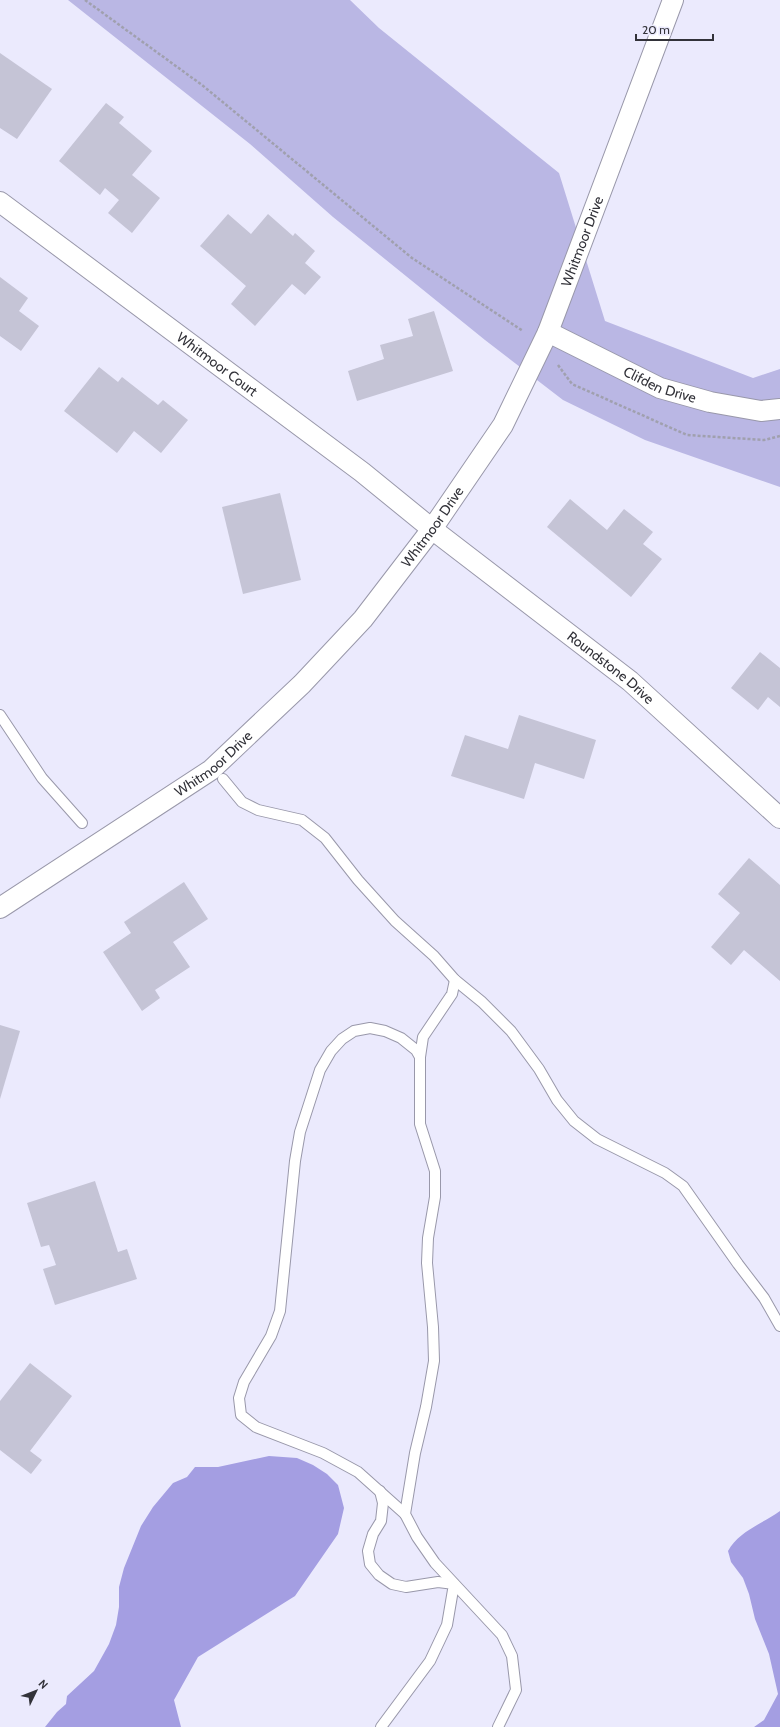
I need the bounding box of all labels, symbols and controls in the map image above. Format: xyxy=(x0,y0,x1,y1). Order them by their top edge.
scale bar xyxy=(636,16,713,42)
text: 20 m xyxy=(642,22,670,37)
street label: Whitmoor Drive xyxy=(557,194,607,289)
street label: Whitmoor Court xyxy=(173,328,261,400)
street label: Clifden Drive xyxy=(621,362,698,407)
street label: Whitmoor Drive xyxy=(397,483,467,571)
street label: Roundstone Drive xyxy=(564,627,658,708)
street label: Whitmoor Drive xyxy=(171,727,256,800)
north arrow xyxy=(16,1671,56,1711)
text: N xyxy=(36,1677,51,1692)

